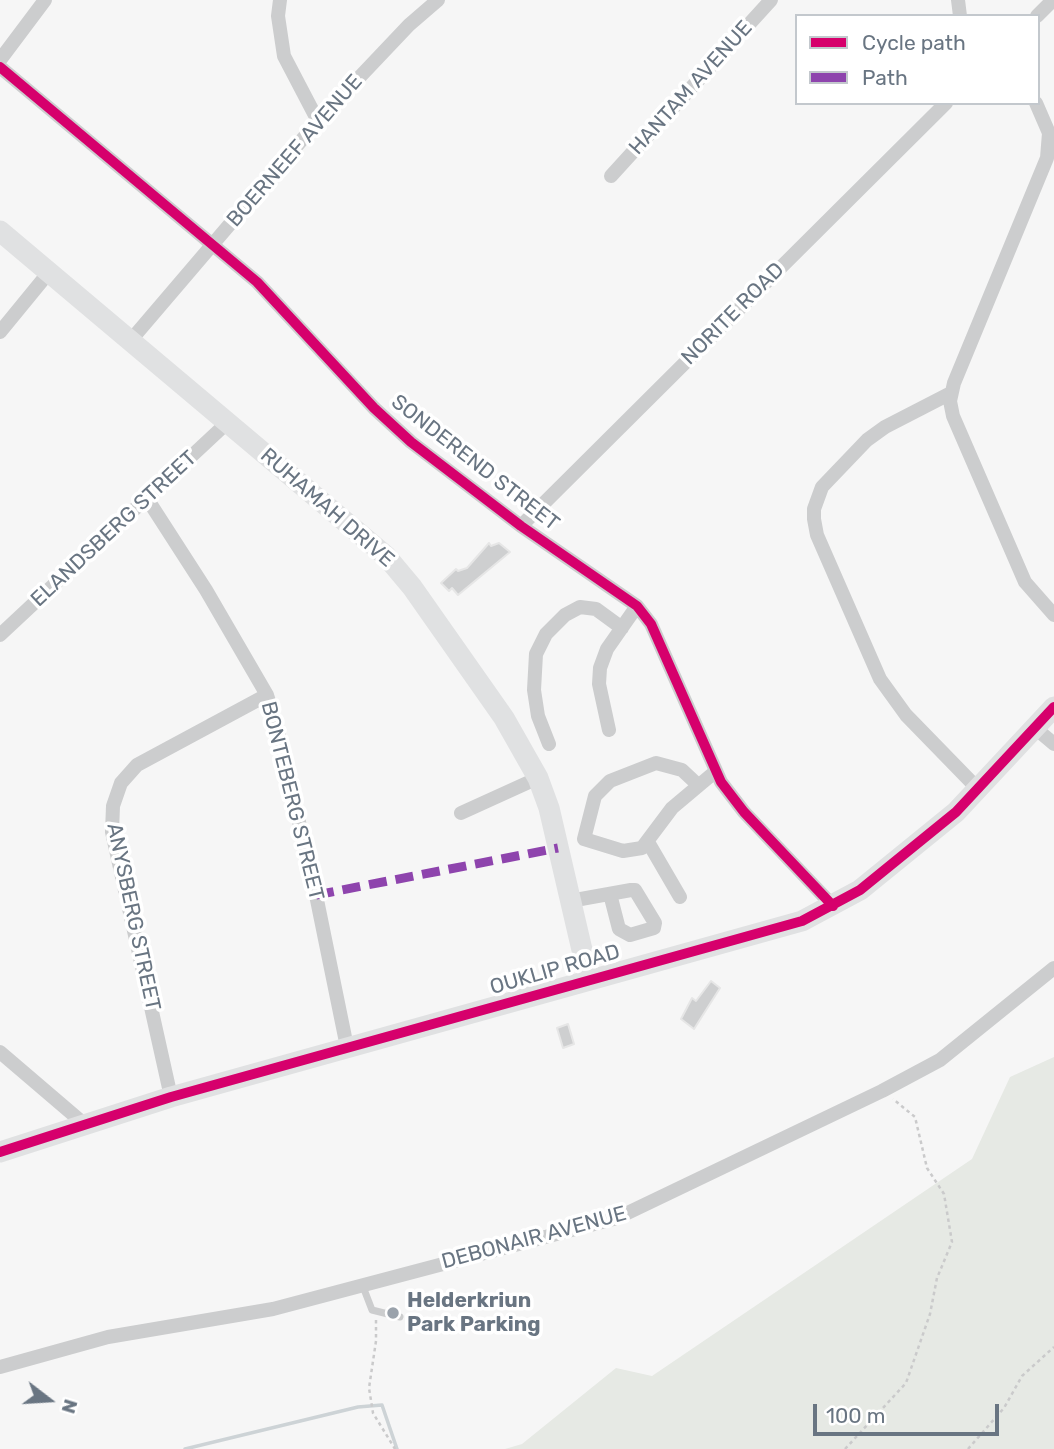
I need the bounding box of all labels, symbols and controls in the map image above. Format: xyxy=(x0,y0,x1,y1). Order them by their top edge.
legend xyxy=(795,14,1040,105)
street label: HANTAM AVENUE xyxy=(624,16,758,160)
text: Cycle path xyxy=(862,30,966,55)
text: Path xyxy=(862,65,908,90)
street label: BOERNEEF AVENUE xyxy=(222,70,368,232)
street label: NORITE ROAD xyxy=(677,258,789,370)
street label: SONDEREND STREET xyxy=(386,390,564,536)
street label: RUHAMAH DRIVE xyxy=(255,443,399,573)
street label: ELANDSBERG STREET xyxy=(26,446,202,612)
street label: BONTEBERG STREET xyxy=(255,699,329,903)
street label: ANYSBERG STREET xyxy=(101,821,165,1013)
street label: OUKLIP ROAD xyxy=(487,939,623,1001)
street label: DEBONAIR AVENUE xyxy=(439,1201,629,1275)
place label: Helderkriun Park Parking xyxy=(407,1288,541,1338)
marker: Helderkriun Park Parking xyxy=(385,1305,401,1321)
north arrow xyxy=(14,1365,84,1435)
scale bar xyxy=(816,1390,1002,1434)
text: N xyxy=(57,1396,83,1416)
text: 100 m xyxy=(826,1403,885,1428)

